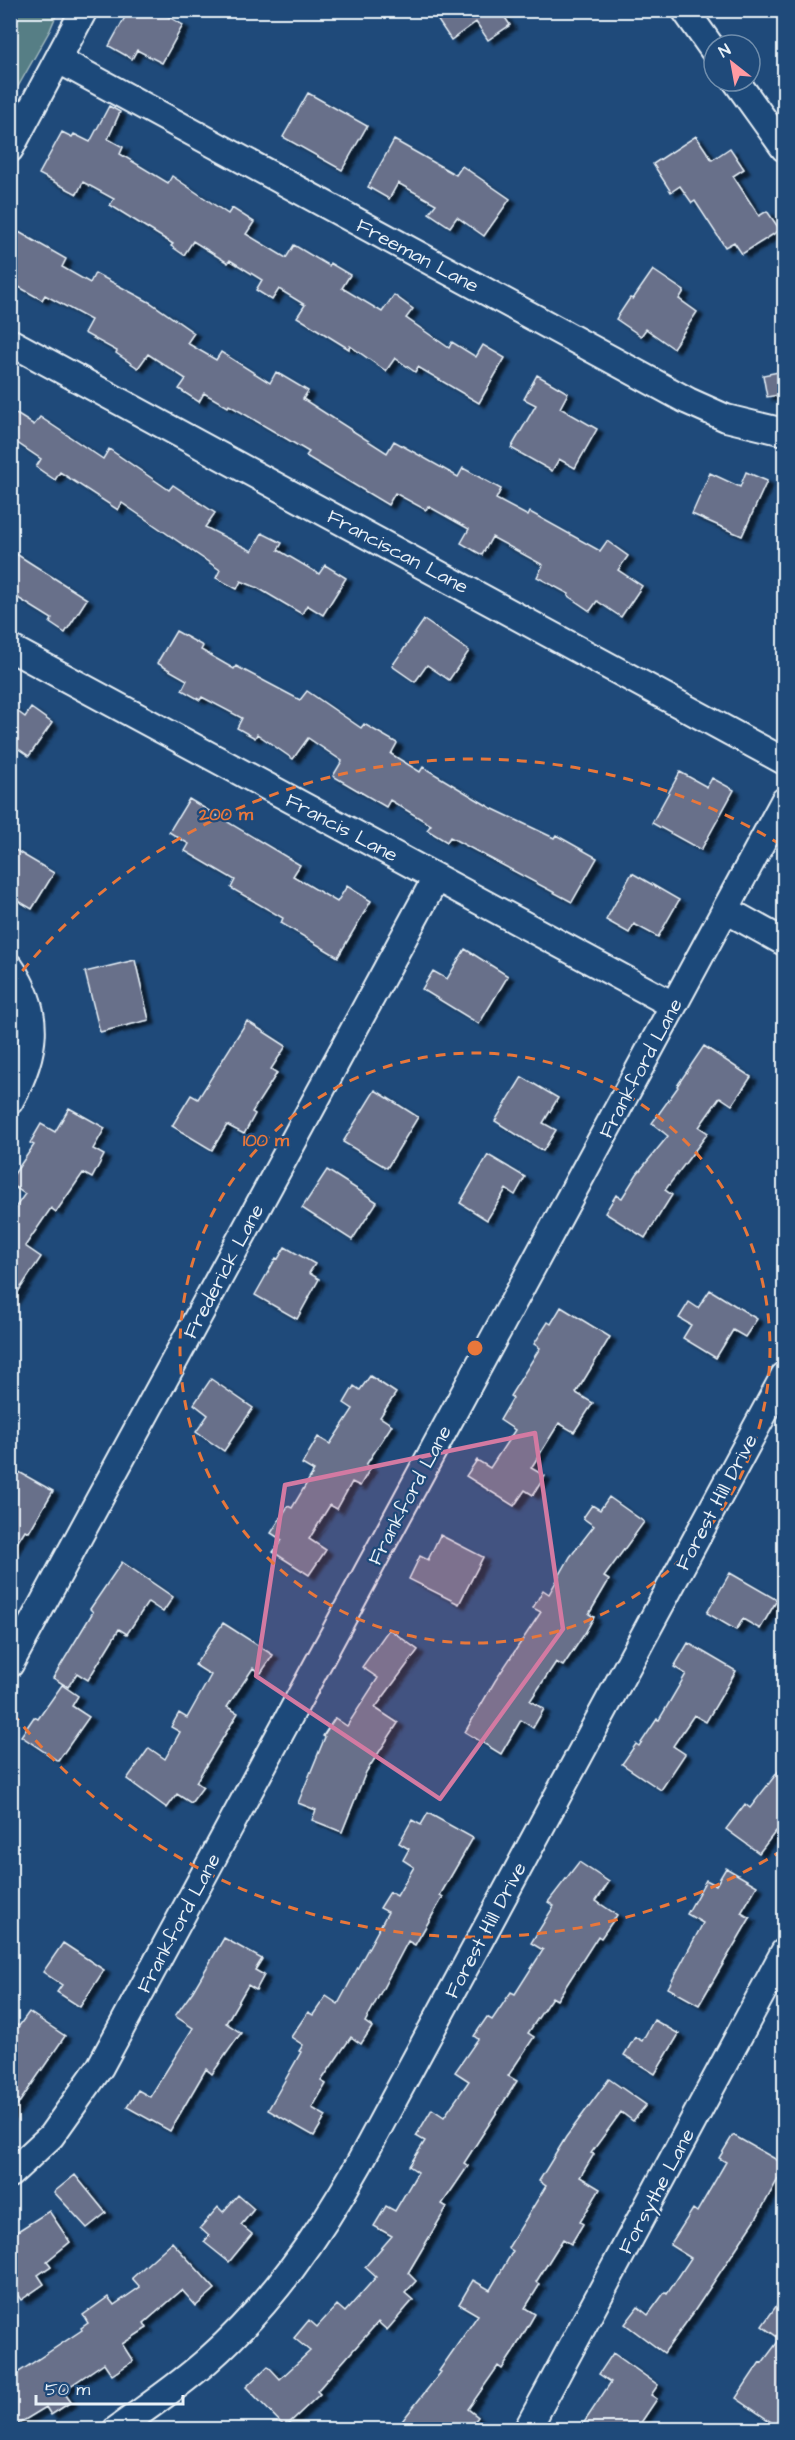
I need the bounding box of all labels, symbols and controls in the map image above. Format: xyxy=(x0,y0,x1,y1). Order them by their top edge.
north arrow xyxy=(702,33,762,93)
text: N xyxy=(715,39,735,63)
street label: Freeman Lane xyxy=(351,212,484,300)
street label: Franciscan Lane xyxy=(322,503,473,601)
street label: Francis Lane xyxy=(280,786,403,869)
text: 200 m xyxy=(198,802,254,827)
street label: Frankford Lane xyxy=(592,993,690,1143)
text: 100 m xyxy=(243,1128,290,1153)
street label: Frederick Lane xyxy=(177,1199,271,1344)
centre of rings xyxy=(465,1338,485,1358)
street label: Frankford Lane xyxy=(361,1420,459,1570)
street label: Forest Hill Drive xyxy=(669,1429,765,1576)
street label: Frankford Lane xyxy=(130,1848,228,1998)
street label: Forest Hill Drive xyxy=(438,1857,534,2004)
street label: Forsythe Lane xyxy=(612,2123,703,2260)
scale bar xyxy=(36,2368,183,2406)
text: 50 m xyxy=(45,2377,90,2402)

